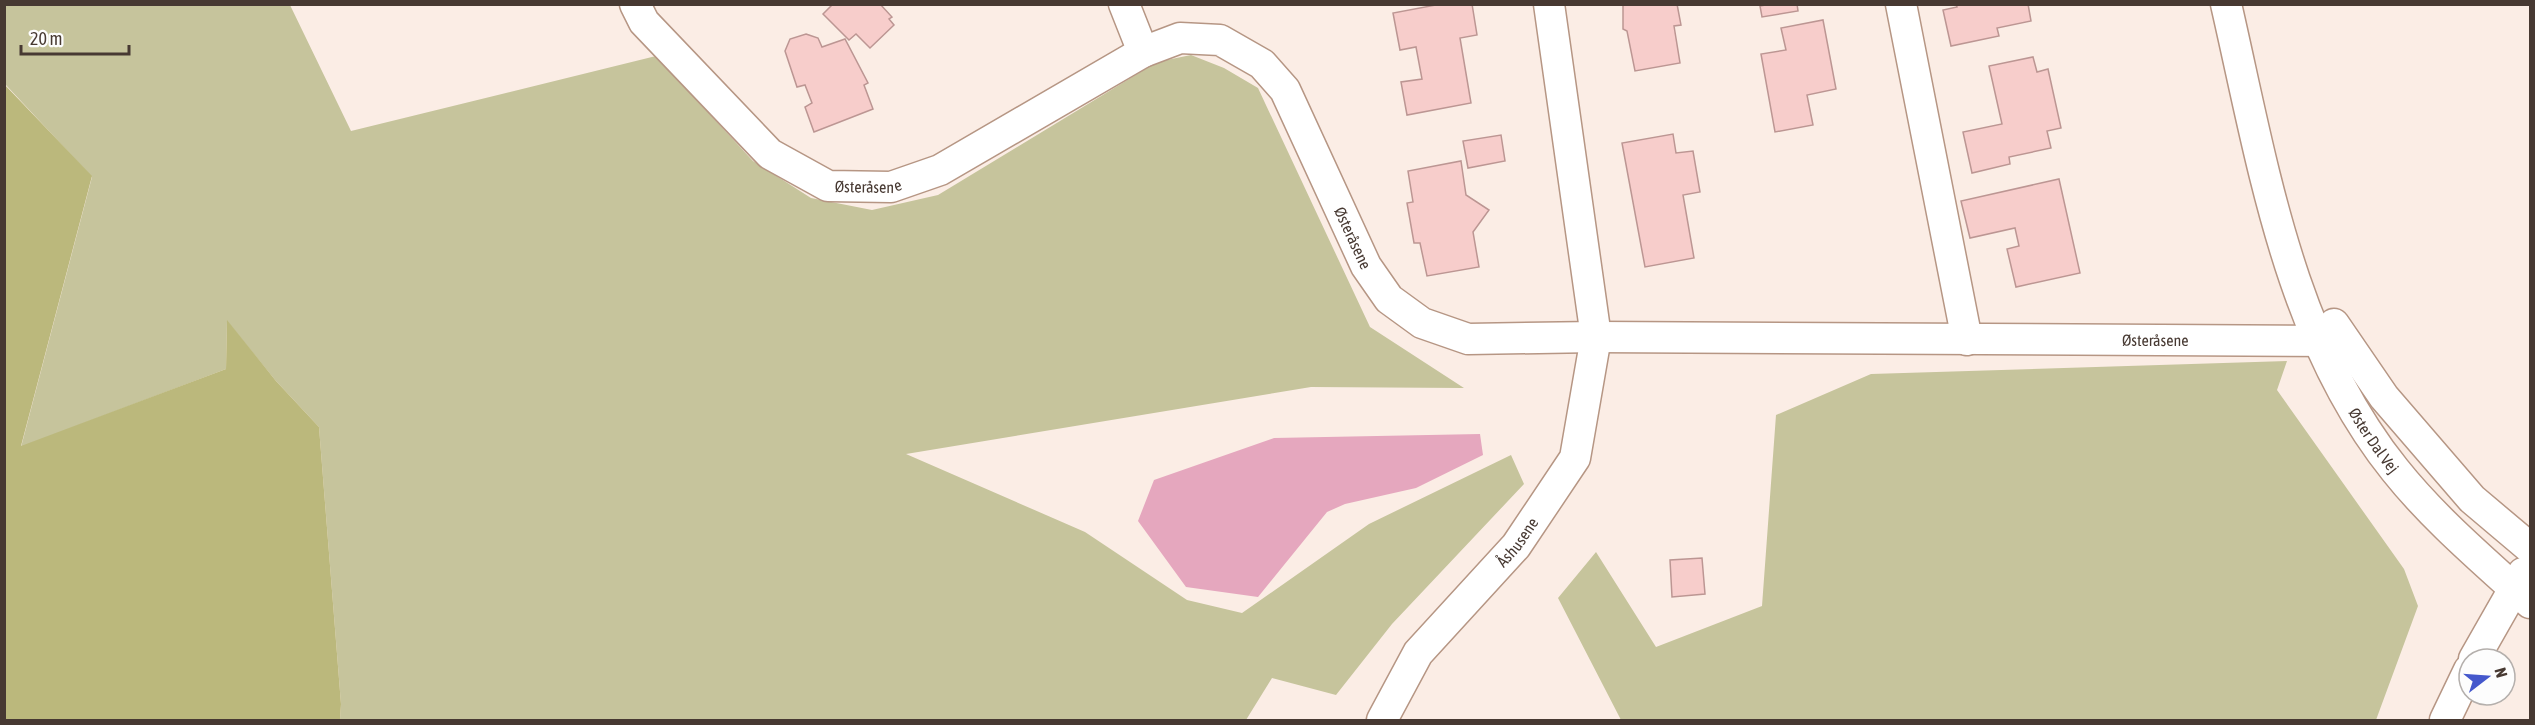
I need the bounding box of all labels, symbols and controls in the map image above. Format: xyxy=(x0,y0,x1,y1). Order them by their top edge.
scale bar xyxy=(21,18,129,56)
text: 20 m xyxy=(30,28,62,49)
street label: Østeråsene xyxy=(835,175,904,196)
street label: Østeråsene xyxy=(1331,204,1375,272)
street label: Østeråsene xyxy=(2122,331,2189,349)
street label: Øster Dal Vej xyxy=(2345,405,2403,477)
street label: Åshusene xyxy=(1492,514,1541,570)
north arrow xyxy=(2457,647,2517,707)
text: N xyxy=(2491,665,2511,680)

